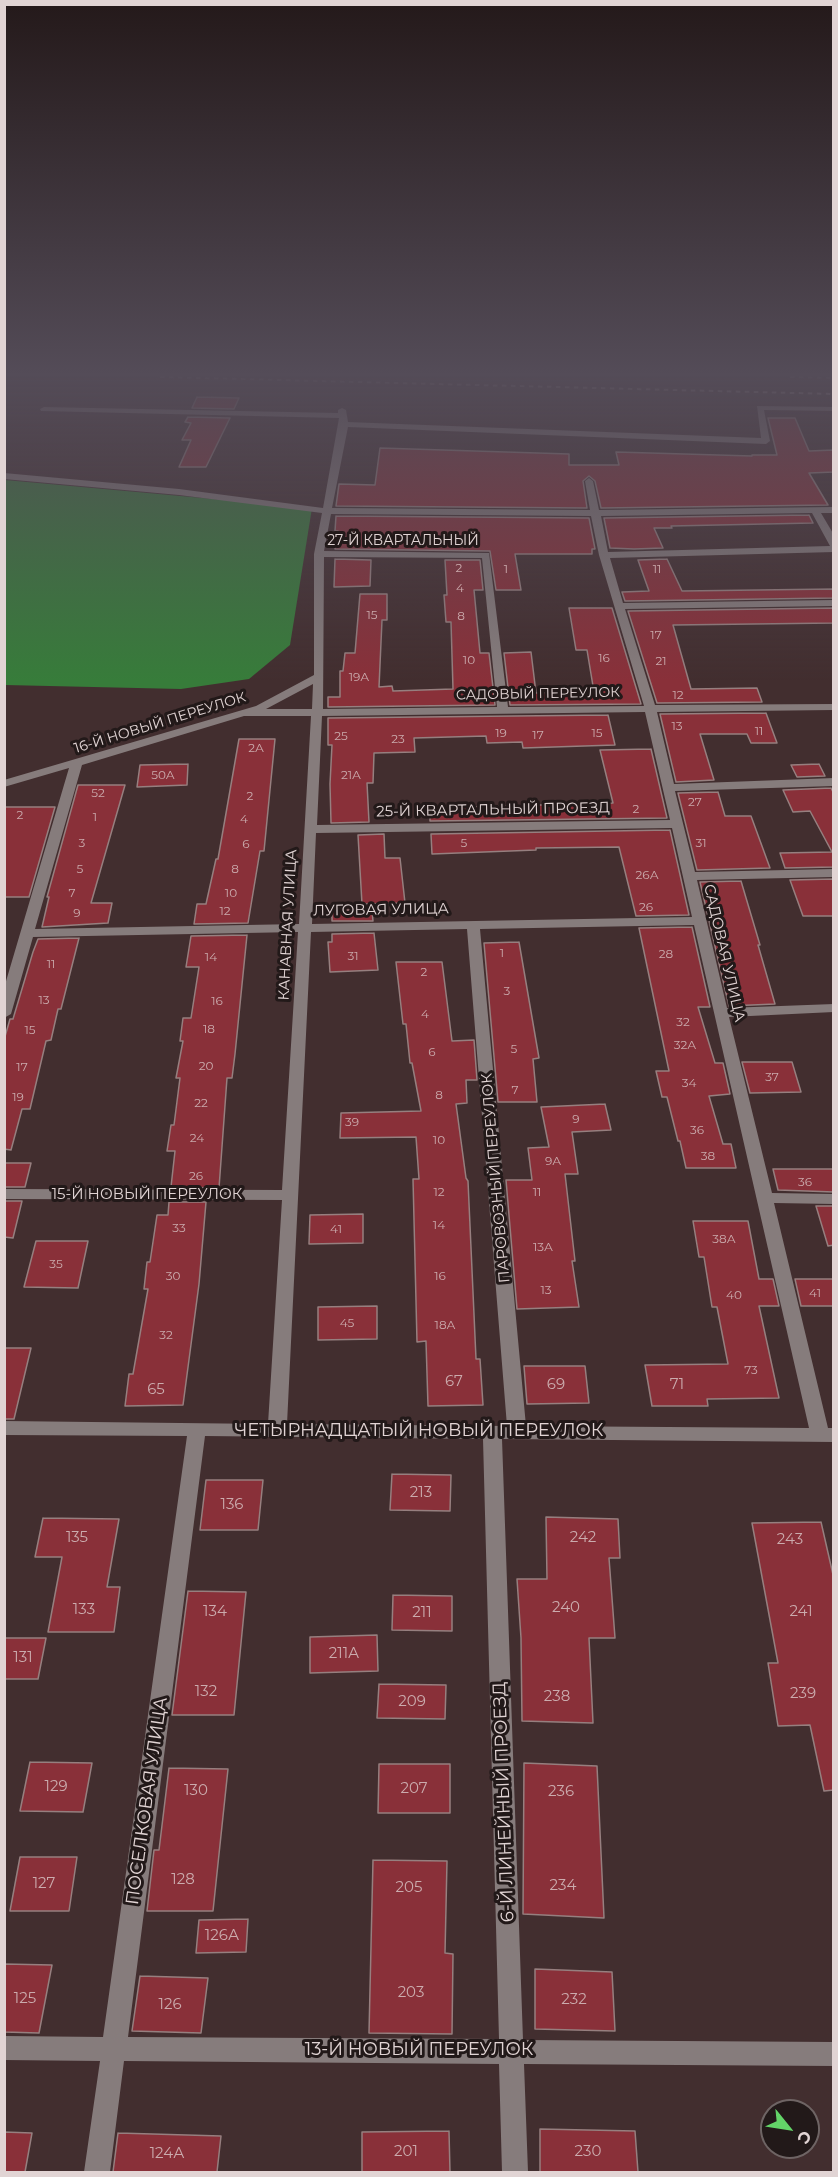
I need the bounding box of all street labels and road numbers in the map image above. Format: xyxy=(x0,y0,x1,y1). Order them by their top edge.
street label: 27-Й КВАРТАЛЬНЫЙ xyxy=(327,533,479,549)
street label: САДОВЫЙ ПЕРЕУЛОК xyxy=(456,684,620,704)
street label: 16-Й НОВЫЙ ПЕРЕУЛОК xyxy=(72,689,248,757)
street label: 25-Й КВАРТАЛЬНЫЙ ПРОЕЗД xyxy=(376,799,610,821)
street label: КАНАВНАЯ УЛИЦА xyxy=(275,849,301,1001)
street label: САДОВАЯ УЛИЦА xyxy=(699,882,749,1024)
street label: ЛУГОВАЯ УЛИЦА xyxy=(313,900,449,920)
street label: ПАРОВОЗНЫЙ ПЕРЕУЛОК xyxy=(478,1072,514,1284)
street label: 15-Й НОВЫЙ ПЕРЕУЛОК xyxy=(52,1186,242,1204)
street label: ЧЕТЫРНАДЦАТЫЙ НОВЫЙ ПЕРЕУЛОК xyxy=(234,1420,604,1442)
street label: 6-Й ЛИНЕЙНЫЙ ПРОЕЗД xyxy=(489,1682,519,1922)
street label: ПОСЕЛКОВАЯ УЛИЦА xyxy=(122,1696,172,1906)
street label: 13-Й НОВЫЙ ПЕРЕУЛОК xyxy=(305,2039,533,2061)

